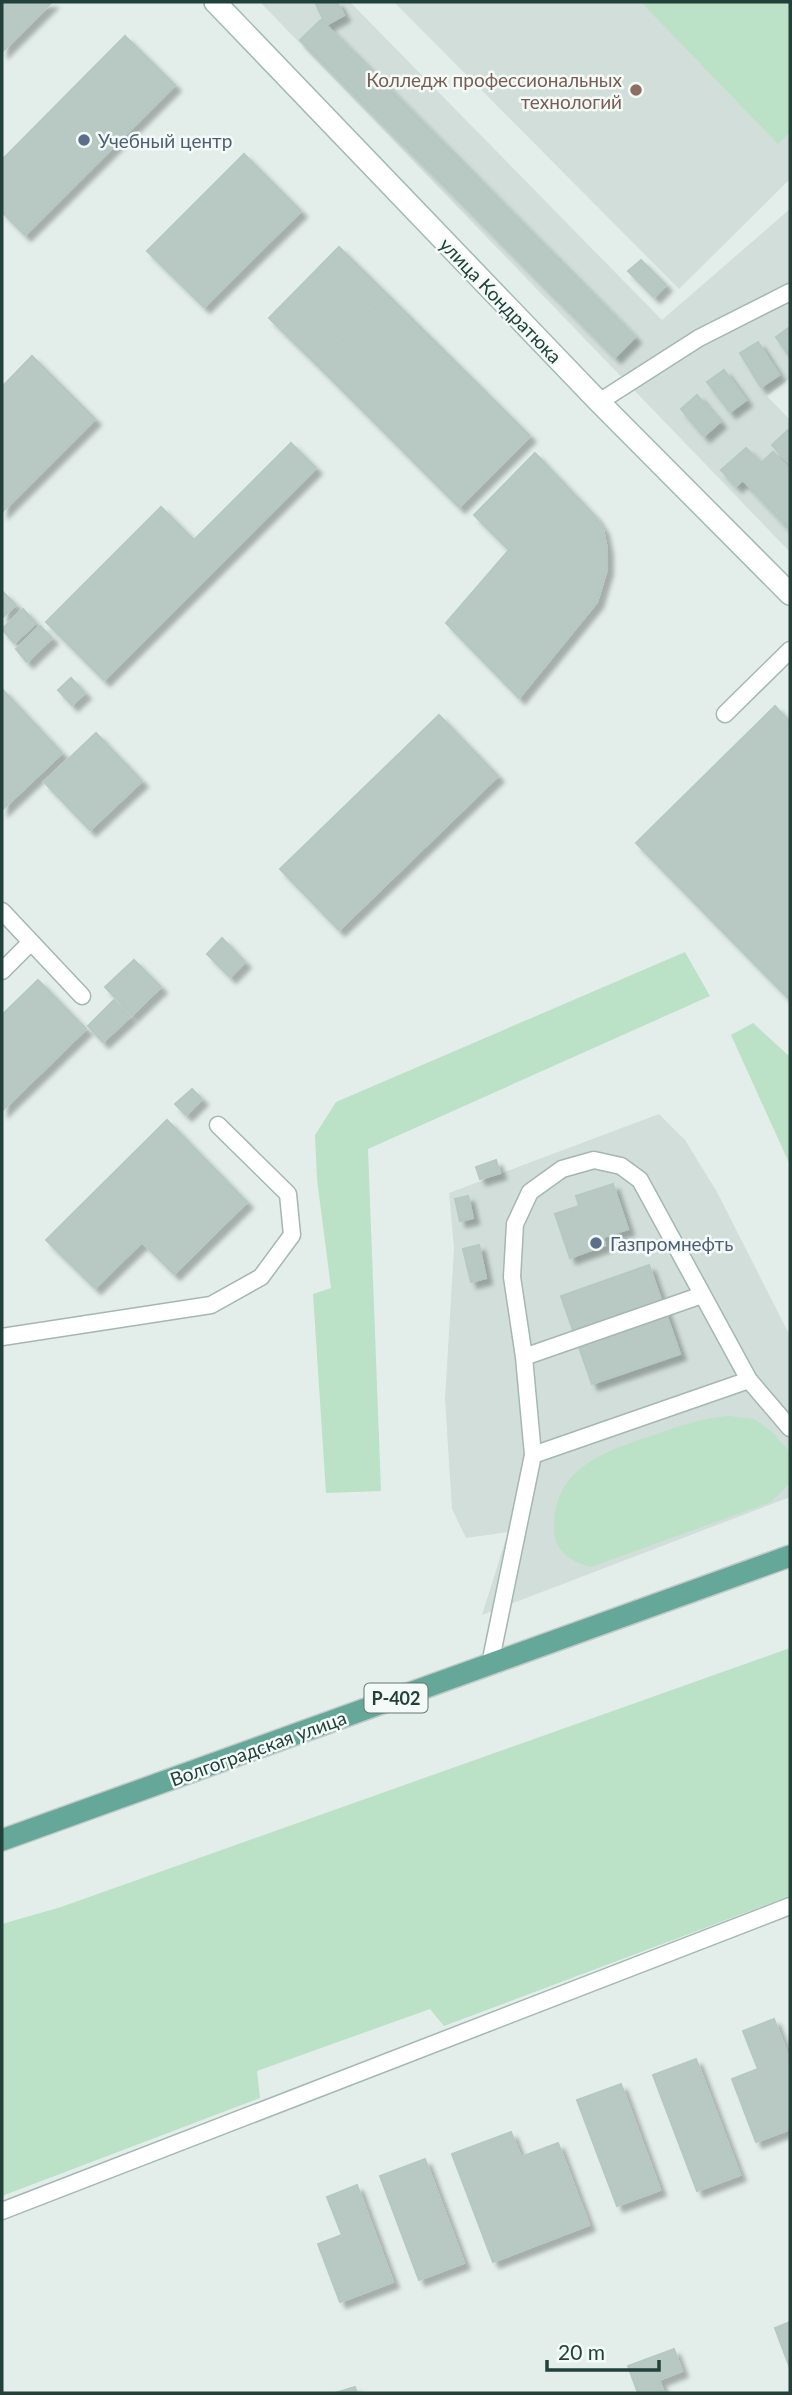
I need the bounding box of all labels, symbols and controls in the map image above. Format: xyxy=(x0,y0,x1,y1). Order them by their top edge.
place label: Колледж профессиональных технологий xyxy=(366,68,623,113)
marker: Колледж профессиональных технологий xyxy=(628,82,644,98)
place label: Учебный центр xyxy=(98,129,232,152)
marker: Учебный центр xyxy=(76,132,92,148)
street label: улица Кондратюка xyxy=(435,232,567,368)
place label: Газпромнефть xyxy=(610,1232,733,1255)
marker: Газпромнефть xyxy=(588,1235,604,1251)
road number: Р-402 xyxy=(364,1684,428,1713)
street label: Волгоградская улица xyxy=(167,1705,349,1791)
scale bar xyxy=(547,2328,659,2372)
text: 20 m xyxy=(558,2339,605,2364)

